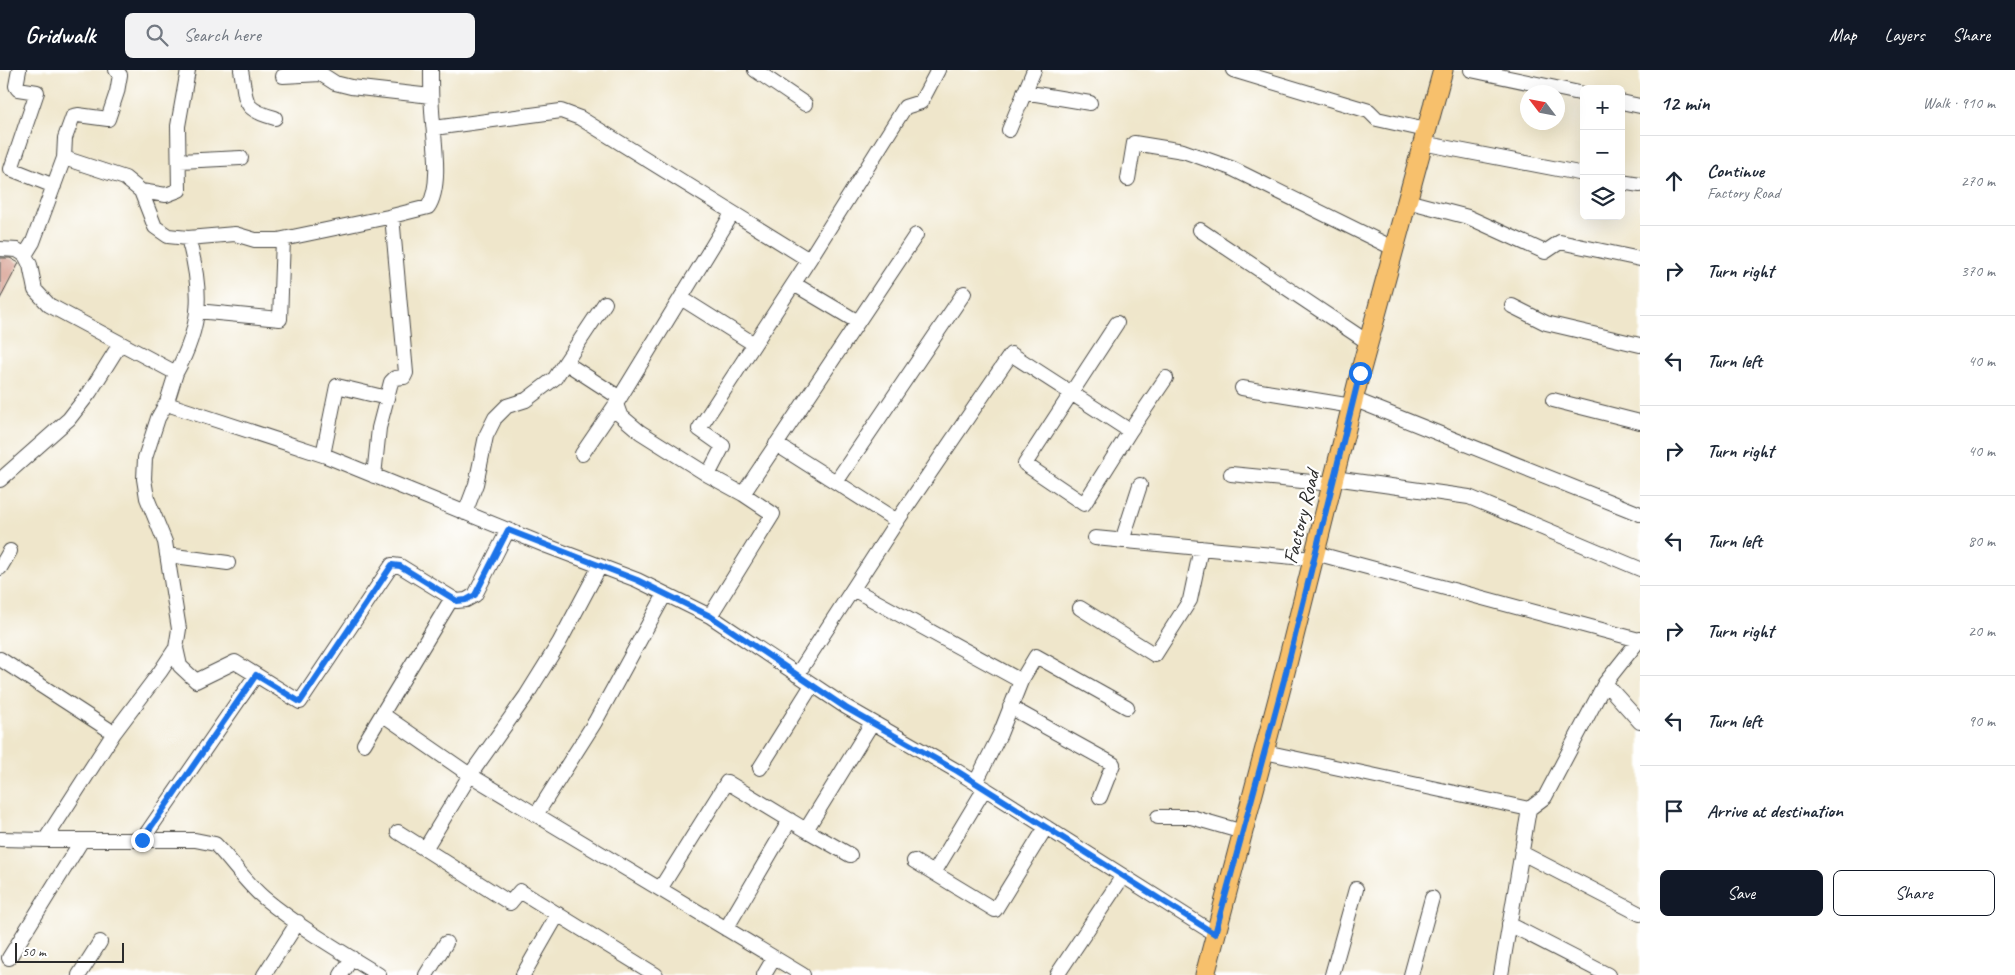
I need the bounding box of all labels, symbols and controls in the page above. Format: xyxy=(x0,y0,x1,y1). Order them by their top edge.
search box xyxy=(125,13,475,58)
text: Gridwalk xyxy=(25,20,95,50)
icon: search xyxy=(143,21,171,49)
text: Search here xyxy=(183,23,261,47)
text: Map xyxy=(1829,24,1857,46)
text: Layers xyxy=(1885,24,1924,46)
text: Share xyxy=(1952,24,1990,46)
north arrow xyxy=(1520,85,1565,130)
map controls xyxy=(1580,85,1625,220)
button: + xyxy=(1580,85,1625,130)
text: 12 min xyxy=(1660,90,1710,116)
text: Walk · 910 m xyxy=(1923,93,1995,113)
button: − xyxy=(1580,130,1625,175)
text: Continue xyxy=(1707,159,1764,183)
icon: ahead xyxy=(1660,167,1688,195)
text: 270 m xyxy=(1961,171,1995,191)
button: layers xyxy=(1580,175,1625,220)
text: Factory Road xyxy=(1707,183,1780,203)
icon: right xyxy=(1660,257,1688,285)
text: Turn right xyxy=(1707,259,1774,283)
text: 370 m xyxy=(1961,261,1995,281)
icon: left xyxy=(1660,347,1688,375)
text: Turn left xyxy=(1707,349,1762,373)
text: 40 m xyxy=(1968,351,1995,371)
route start xyxy=(1349,362,1372,385)
icon: right xyxy=(1660,437,1688,465)
text: Turn right xyxy=(1707,439,1774,463)
text: 40 m xyxy=(1968,441,1995,461)
street label: Factory Road xyxy=(1277,464,1326,567)
icon: left xyxy=(1660,527,1688,555)
text: Turn left xyxy=(1707,529,1762,553)
text: 80 m xyxy=(1968,531,1995,551)
icon: right xyxy=(1660,617,1688,645)
text: Turn right xyxy=(1707,619,1774,643)
text: 20 m xyxy=(1968,621,1995,641)
icon: left xyxy=(1660,707,1688,735)
text: Turn left xyxy=(1707,709,1762,733)
text: 90 m xyxy=(1968,711,1995,731)
icon: arrive xyxy=(1660,797,1688,825)
text: Arrive at destination xyxy=(1707,799,1843,823)
route end xyxy=(131,829,154,852)
button: Save xyxy=(1660,870,1823,916)
button: Share xyxy=(1833,870,1995,916)
scale bar xyxy=(15,940,124,963)
text: 50 m xyxy=(22,943,46,960)

